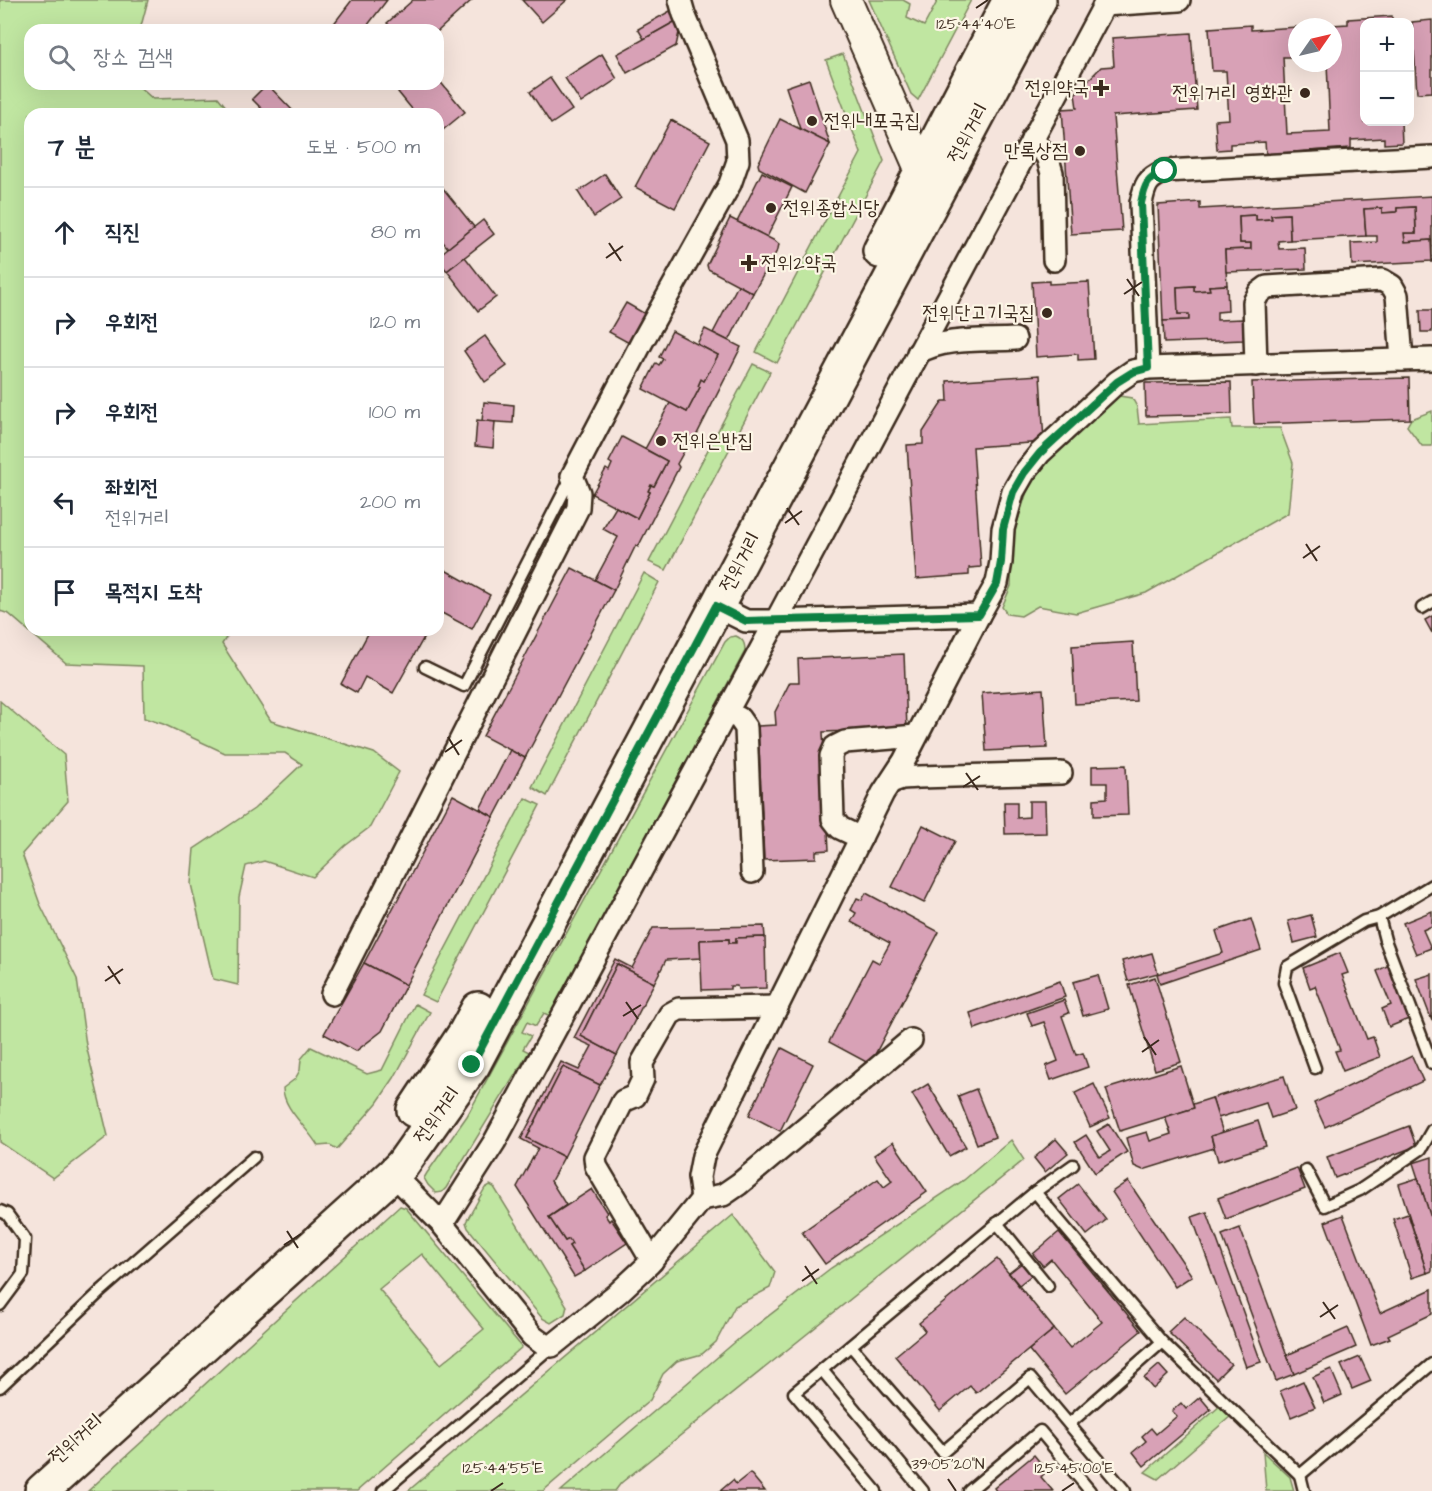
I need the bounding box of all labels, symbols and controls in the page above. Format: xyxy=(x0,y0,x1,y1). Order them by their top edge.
text: 125°44'40"E xyxy=(936,14,1016,35)
north arrow xyxy=(1288,18,1342,72)
map controls xyxy=(1360,18,1414,126)
button: + xyxy=(1360,18,1414,72)
search box xyxy=(24,24,444,90)
icon: search xyxy=(45,41,78,74)
text: 장소 검색 xyxy=(93,42,173,73)
button: − xyxy=(1360,72,1414,126)
place label: 전위약국 xyxy=(1025,74,1089,102)
place label: 전위거리 영화관 xyxy=(1172,79,1293,107)
marker: 전위약국 xyxy=(1094,81,1108,95)
marker: 전위거리 영화관 xyxy=(1298,86,1312,100)
street label: 전위거리 xyxy=(941,98,995,168)
place label: 전위내포국집 xyxy=(824,107,921,135)
marker: 전위내포국집 xyxy=(805,114,819,128)
text: 7 분 xyxy=(48,129,95,165)
text: 도보 · 500 m xyxy=(306,133,420,161)
place label: 만록상점 xyxy=(1004,137,1068,165)
marker: 만록상점 xyxy=(1073,144,1087,158)
route start xyxy=(1151,157,1177,183)
place label: 전위종합식당 xyxy=(783,194,880,222)
marker: 전위종합식당 xyxy=(764,201,778,215)
icon: ahead xyxy=(48,216,81,249)
text: 직진 xyxy=(105,217,140,248)
text: 80 m xyxy=(371,218,420,246)
place label: 전위2약국 xyxy=(761,249,837,277)
marker: 전위2약국 xyxy=(742,256,756,270)
place label: 전위단고기국집 xyxy=(922,299,1035,327)
icon: right xyxy=(48,306,81,339)
marker: 전위단고기국집 xyxy=(1040,306,1054,320)
text: 우회전 xyxy=(105,307,158,338)
text: 120 m xyxy=(370,308,420,336)
icon: right xyxy=(48,396,81,429)
text: 우회전 xyxy=(105,397,158,428)
text: 100 m xyxy=(369,398,420,426)
place label: 전위은반집 xyxy=(673,427,753,455)
marker: 전위은반집 xyxy=(654,434,668,448)
text: 좌회전 xyxy=(105,473,158,504)
icon: left xyxy=(48,486,81,519)
text: 200 m xyxy=(360,488,420,516)
text: 전위거리 xyxy=(105,504,169,532)
street label: 전위거리 xyxy=(713,527,767,597)
icon: arrive xyxy=(48,576,81,609)
text: 목적지 도착 xyxy=(105,577,202,608)
route end xyxy=(458,1051,484,1077)
street label: 전위거리 xyxy=(407,1081,467,1149)
street label: 전위거리 xyxy=(43,1407,109,1471)
text: 39°05'20"N xyxy=(912,1454,984,1475)
text: 125°44'55"E xyxy=(463,1458,544,1479)
text: 125°45'00"E xyxy=(1034,1458,1114,1479)

